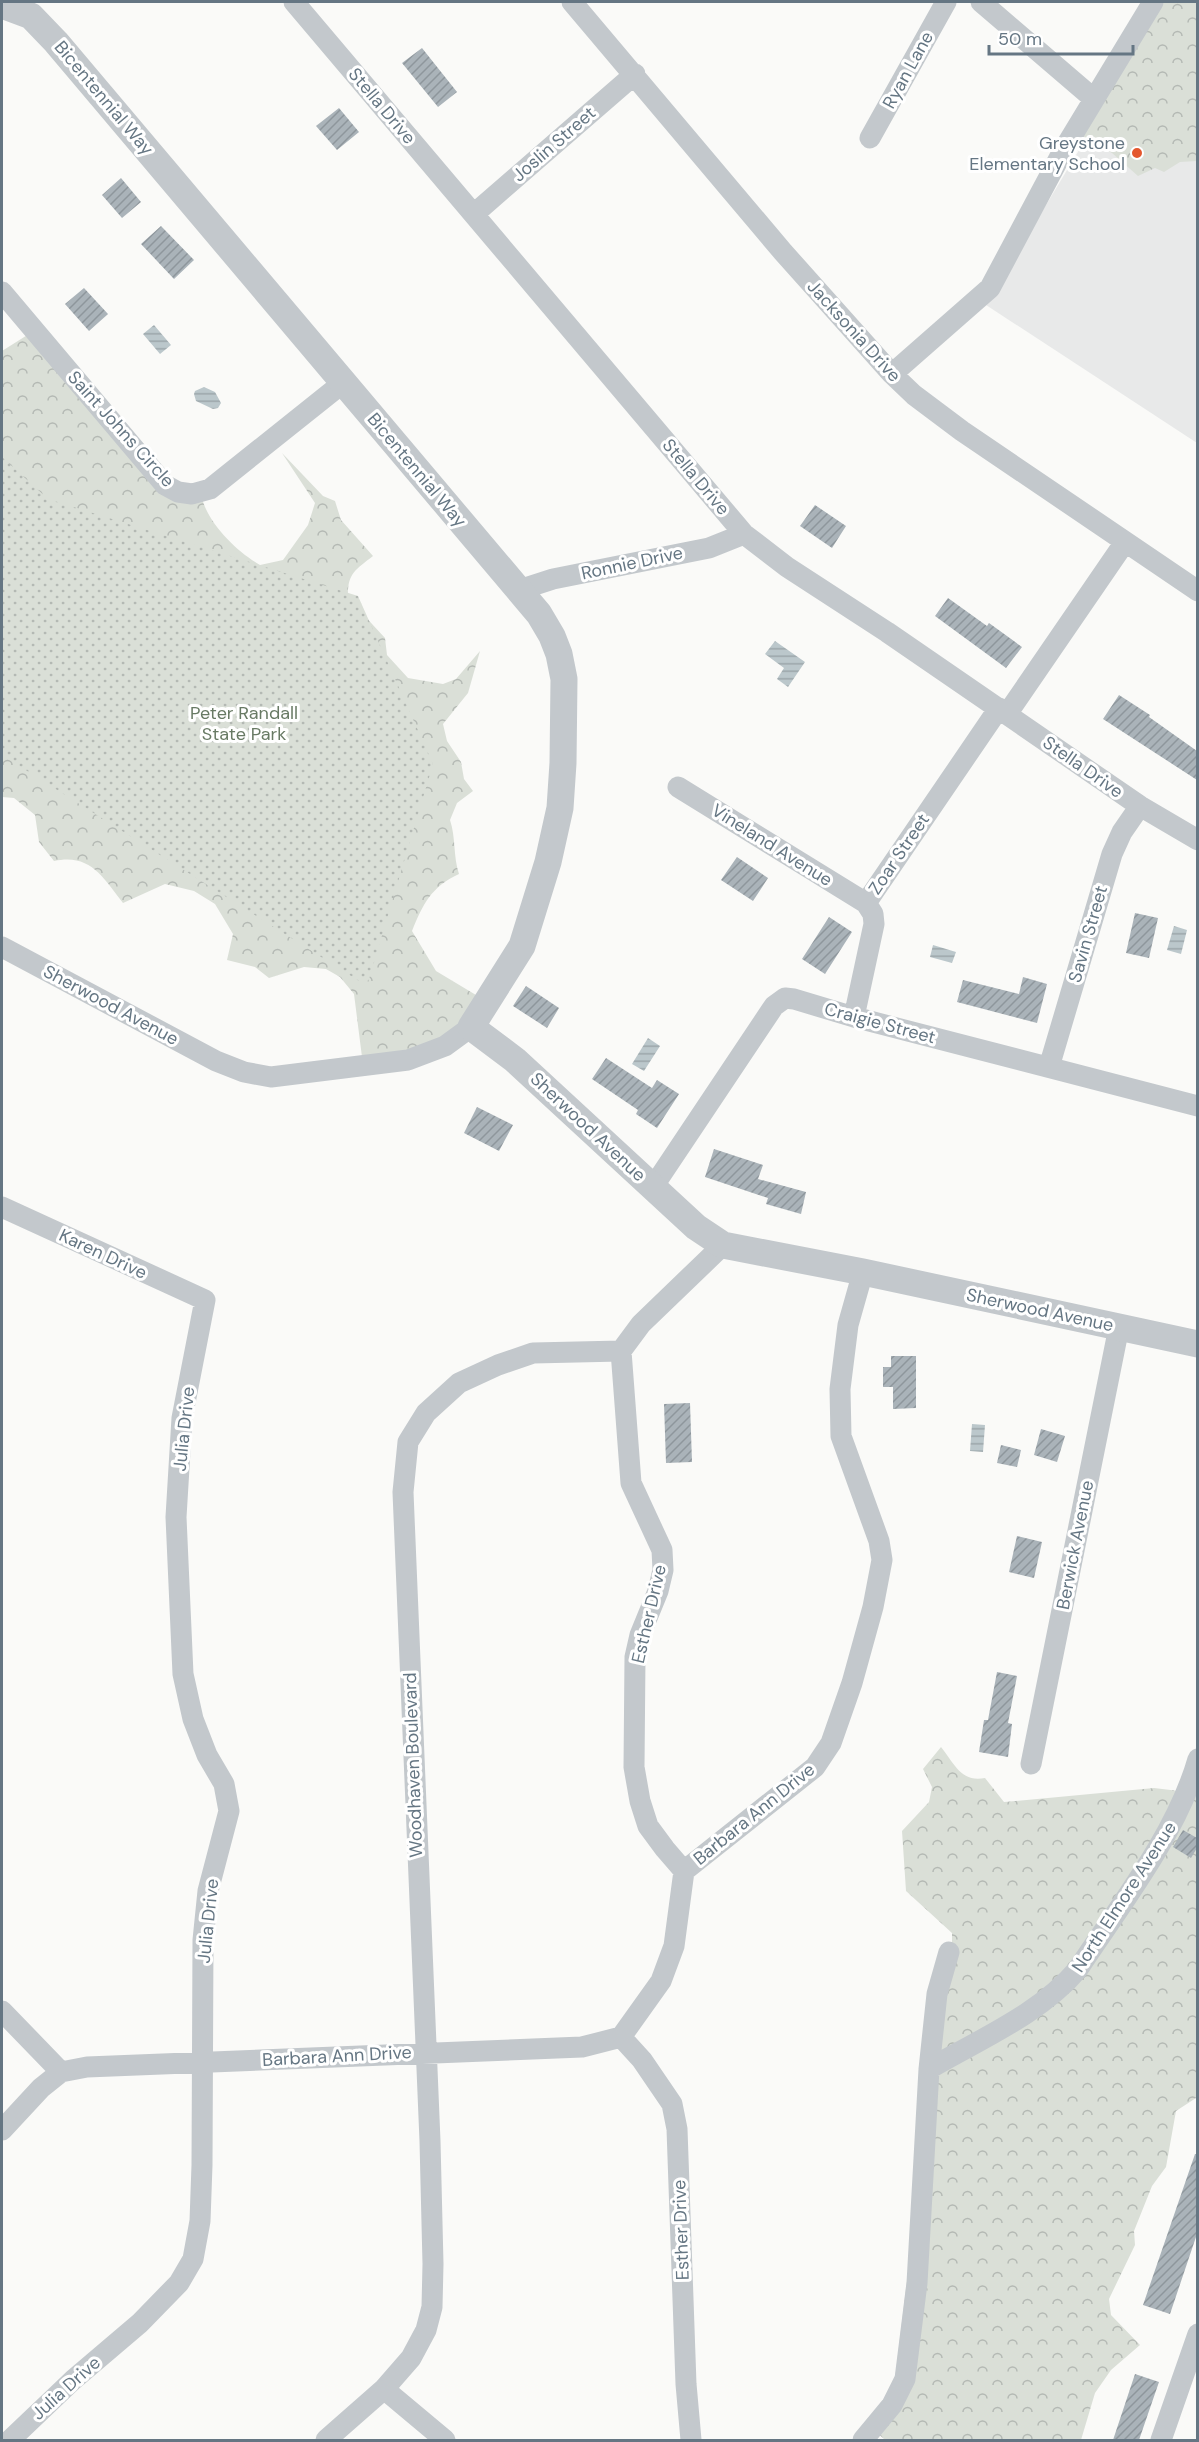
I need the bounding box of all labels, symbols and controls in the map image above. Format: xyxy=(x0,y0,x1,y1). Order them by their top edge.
scale bar xyxy=(989,18,1133,56)
street label: Ryan Lane xyxy=(877,27,939,113)
text: 50 m xyxy=(998,27,1042,51)
street label: Bicentennial Way xyxy=(49,36,159,160)
street label: Stella Drive xyxy=(343,63,421,149)
street label: Joslin Street xyxy=(507,101,601,187)
place label: Greystone Elementary School xyxy=(969,131,1125,176)
marker: Greystone Elementary School xyxy=(1130,146,1144,160)
street label: Jacksonia Drive xyxy=(802,275,906,387)
street label: Saint Johns Circle xyxy=(62,366,180,492)
street label: Bicentennial Way xyxy=(362,408,472,532)
street label: Stella Drive xyxy=(657,434,735,520)
street label: Ronnie Drive xyxy=(579,541,685,585)
park label: Peter Randall State Park xyxy=(190,701,298,746)
street label: Stella Drive xyxy=(1038,731,1128,803)
street label: Vineland Avenue xyxy=(707,798,837,892)
street label: Zoar Street xyxy=(863,809,935,899)
street label: Savin Street xyxy=(1063,883,1113,985)
street label: Sherwood Avenue xyxy=(39,959,183,1051)
street label: Craigie Street xyxy=(822,997,938,1049)
street label: Sherwood Avenue xyxy=(525,1067,651,1187)
street label: Karen Drive xyxy=(55,1223,151,1285)
street label: Sherwood Avenue xyxy=(964,1283,1116,1337)
street label: Julia Drive xyxy=(168,1386,200,1472)
street label: Berwick Avenue xyxy=(1051,1478,1099,1612)
street label: Esther Drive xyxy=(626,1562,672,1666)
street label: Woodhaven Boulevard xyxy=(398,1672,428,1858)
street label: Barbara Ann Drive xyxy=(688,1758,820,1870)
street label: North Elmore Avenue xyxy=(1066,1817,1182,1977)
street label: Julia Drive xyxy=(192,1878,224,1964)
street label: Barbara Ann Drive xyxy=(262,2040,412,2072)
street label: Esther Drive xyxy=(667,2179,695,2281)
street label: Julia Drive xyxy=(26,2351,106,2425)

